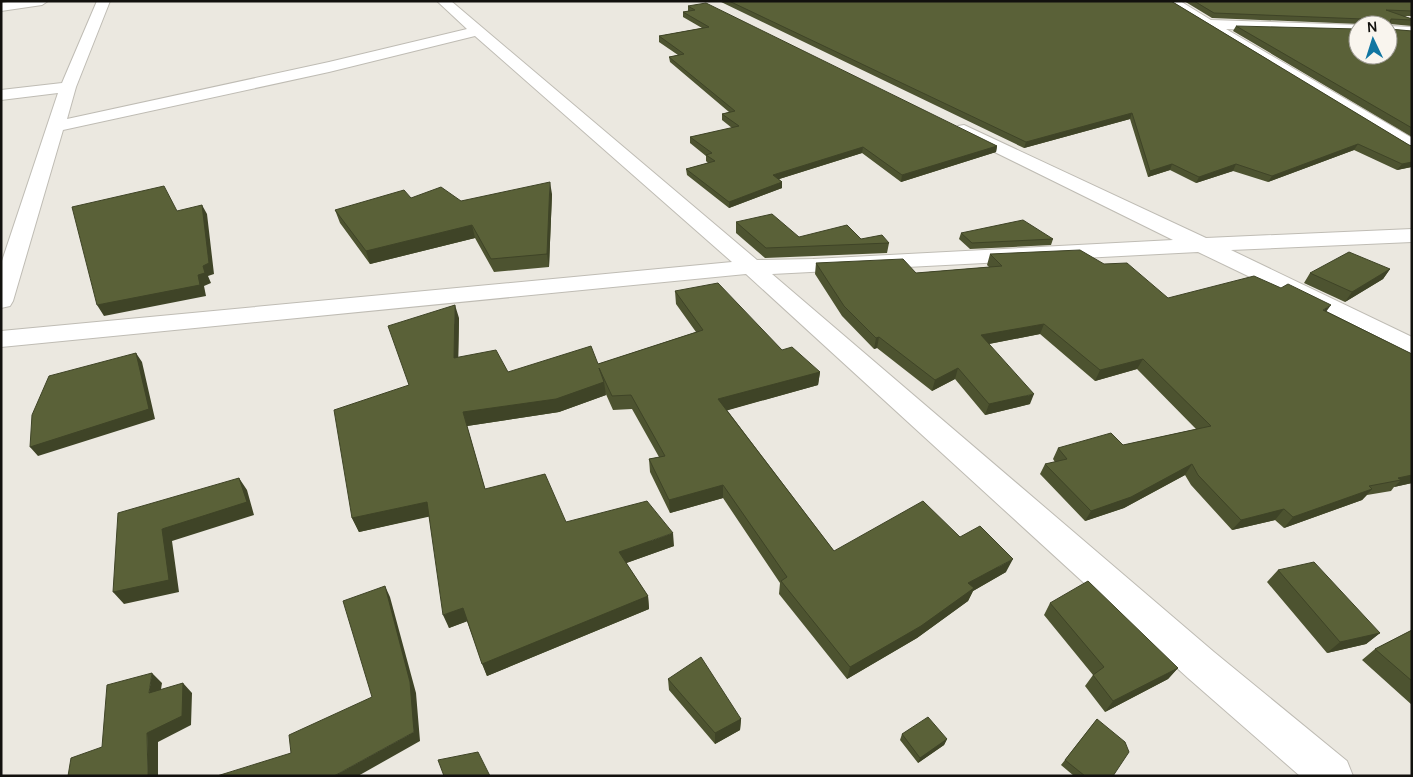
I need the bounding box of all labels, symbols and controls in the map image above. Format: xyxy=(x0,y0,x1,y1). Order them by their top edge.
north arrow xyxy=(1348,15,1398,65)
text: N xyxy=(1366,17,1378,36)

